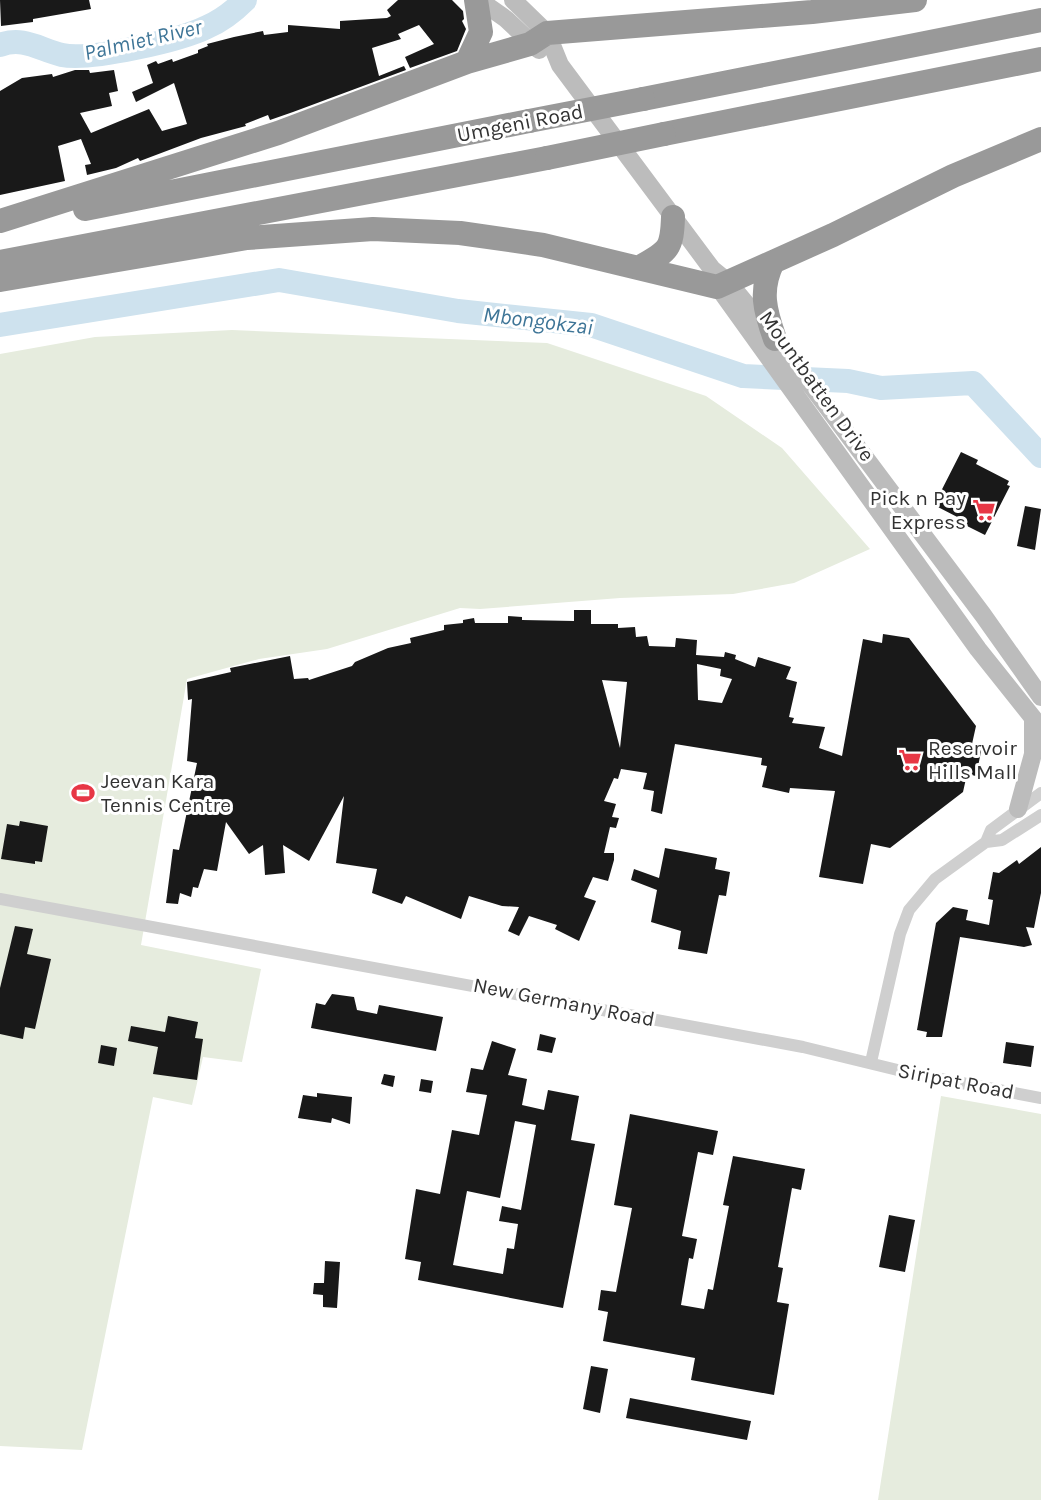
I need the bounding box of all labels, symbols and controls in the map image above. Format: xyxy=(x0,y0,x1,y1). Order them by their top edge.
water label: Palmiet River xyxy=(82,13,206,66)
street label: Umgeni Road xyxy=(455,99,585,147)
water label: Mbongokzai xyxy=(481,301,595,341)
street label: Mountbatten Drive xyxy=(754,306,880,466)
place label: Pick n Pay Express xyxy=(870,486,966,534)
supermarket icon: Pick n Pay Express xyxy=(971,497,997,523)
place label: Reservoir Hills Mall xyxy=(928,736,1017,784)
supermarket icon: Reservoir Hills Mall xyxy=(897,747,923,773)
place label: Jeevan Kara Tennis Centre xyxy=(101,769,231,817)
sports icon: Jeevan Kara Tennis Centre xyxy=(70,780,96,806)
street label: New Germany Road xyxy=(471,973,657,1031)
street label: Siripat Road xyxy=(896,1058,1016,1104)

